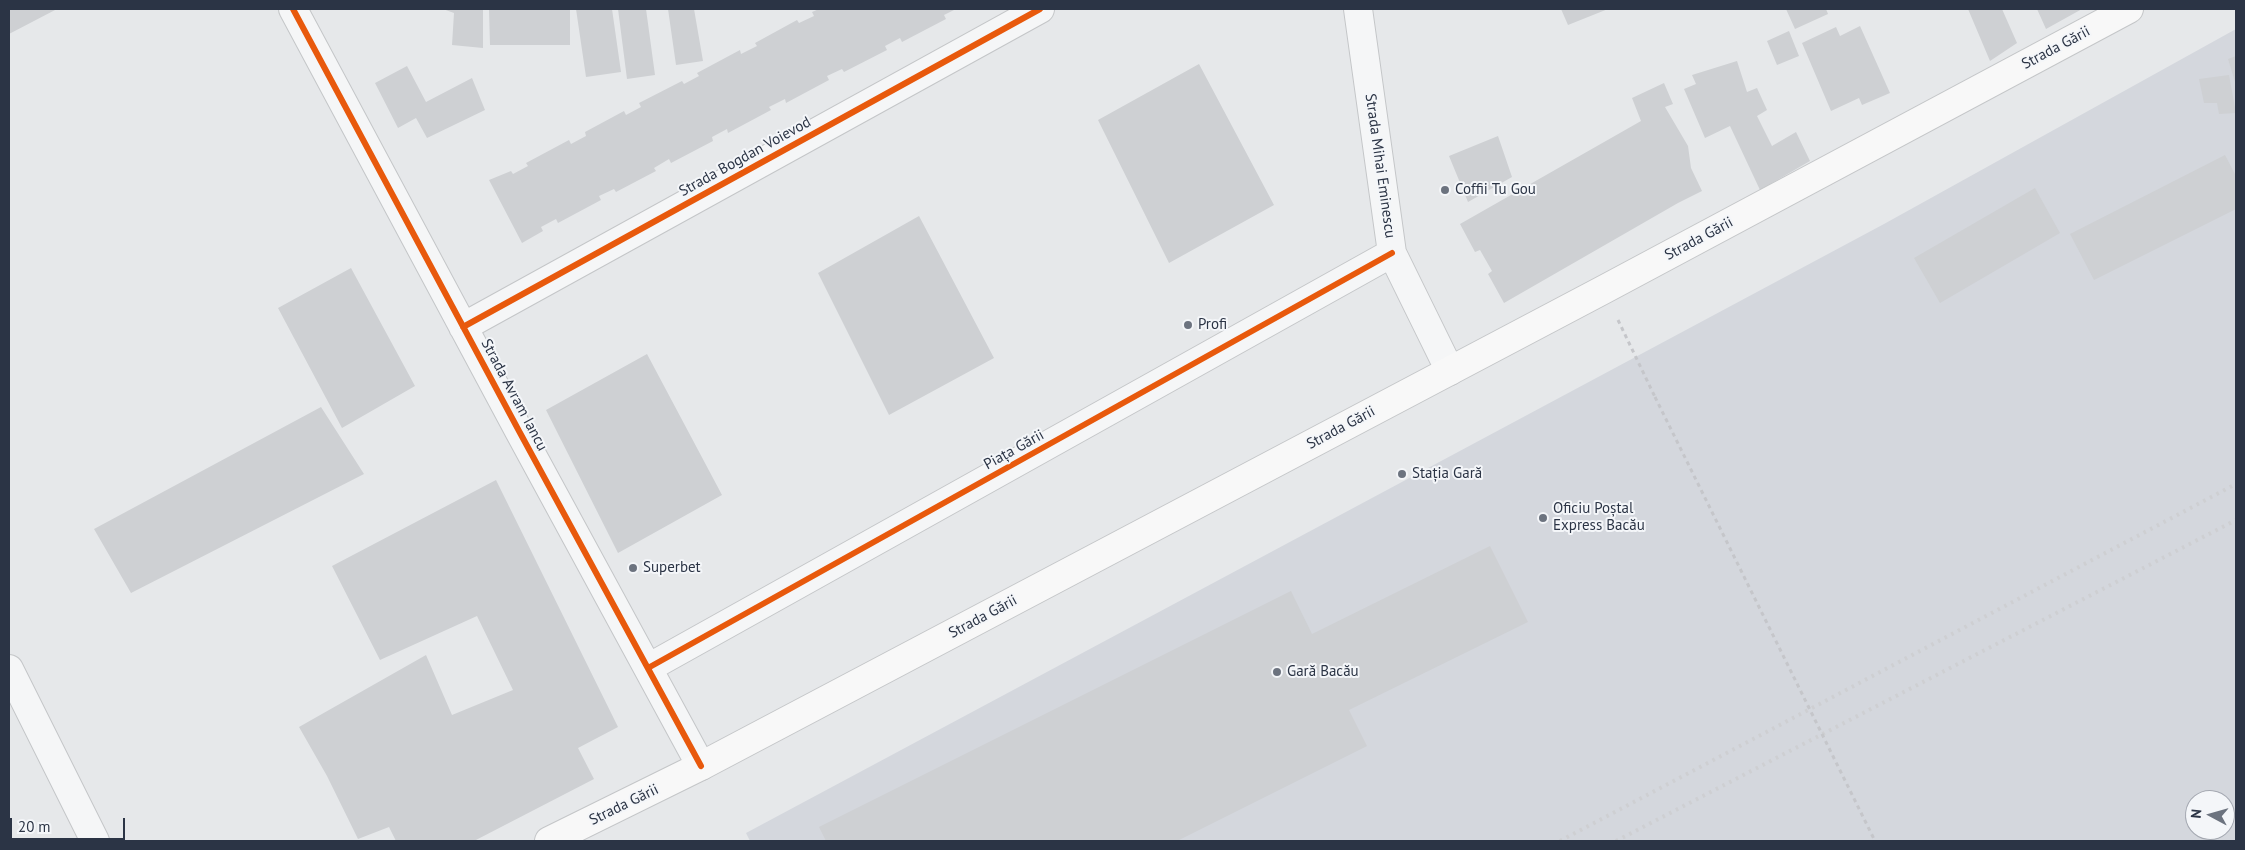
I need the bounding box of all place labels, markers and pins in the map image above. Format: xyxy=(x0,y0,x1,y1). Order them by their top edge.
place label: Coffii Tu Gou xyxy=(1455,181,1536,199)
marker: Coffii Tu Gou xyxy=(1439,184,1451,196)
place label: Profi xyxy=(1198,316,1227,334)
marker: Profi xyxy=(1182,319,1194,331)
place label: Stația Gară xyxy=(1412,465,1482,483)
marker: Stația Gară xyxy=(1396,468,1408,480)
place label: Oficiu Poștal Express Bacău xyxy=(1553,500,1645,535)
marker: Oficiu Poștal Express Bacău xyxy=(1537,512,1549,524)
place label: Superbet xyxy=(643,559,701,577)
marker: Superbet xyxy=(627,562,639,574)
place label: Gară Bacău xyxy=(1287,663,1359,681)
marker: Gară Bacău xyxy=(1271,666,1283,678)

